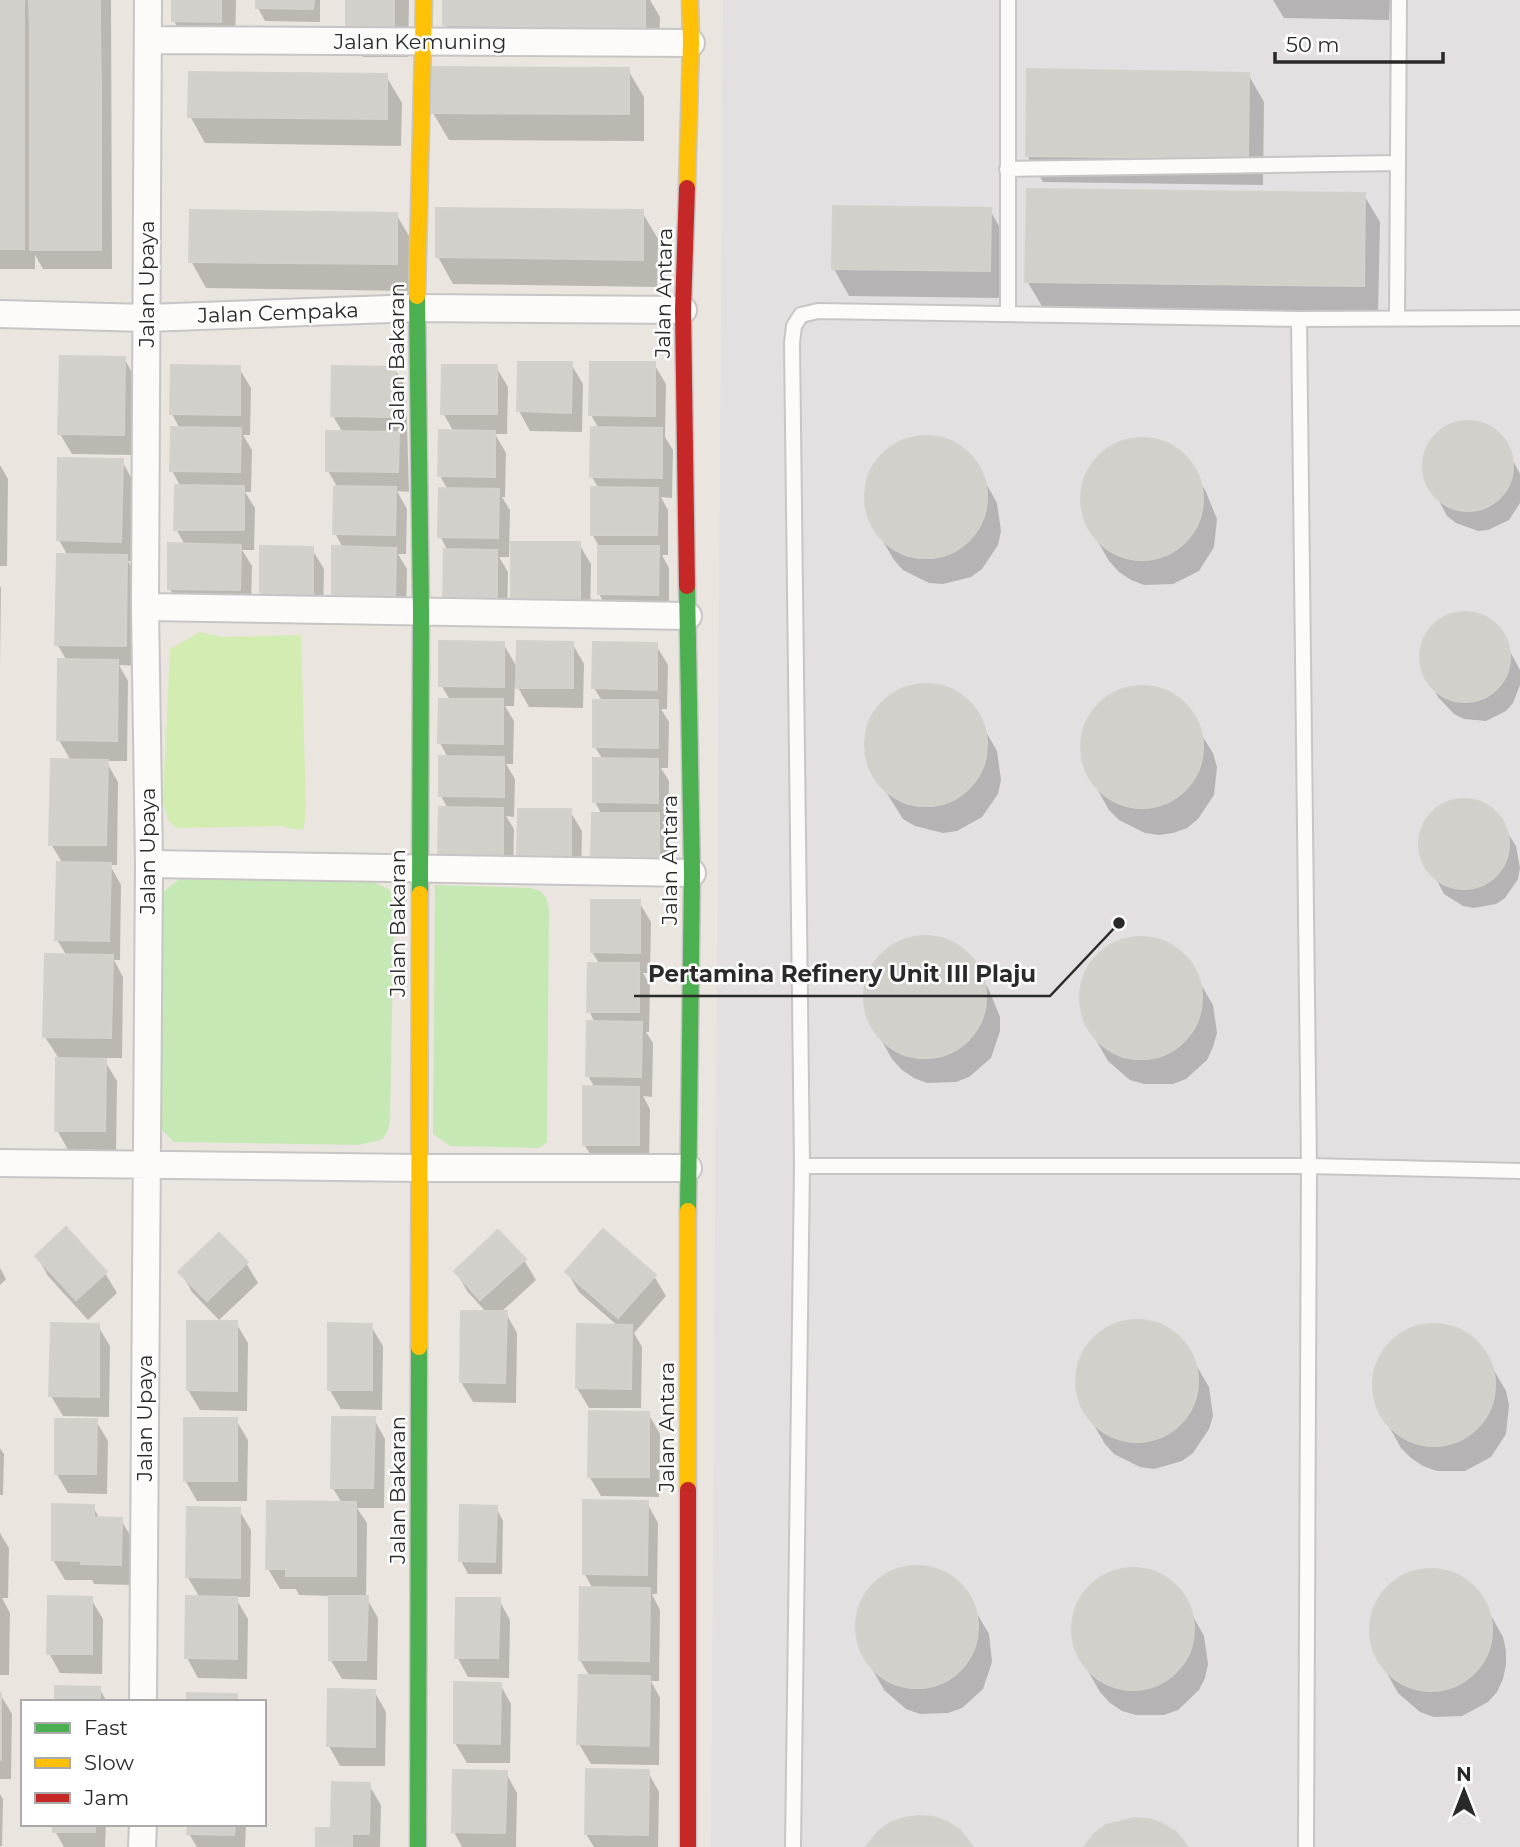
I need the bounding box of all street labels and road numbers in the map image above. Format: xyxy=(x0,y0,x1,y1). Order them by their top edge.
street label: Jalan Kemuning xyxy=(333,29,506,54)
street label: Jalan Upaya xyxy=(134,221,159,348)
street label: Jalan Antara xyxy=(650,228,677,359)
street label: Jalan Bakaran xyxy=(384,283,409,432)
street label: Jalan Cempaka xyxy=(196,297,359,328)
street label: Jalan Upaya xyxy=(135,788,160,915)
street label: Jalan Antara xyxy=(657,795,682,926)
street label: Jalan Bakaran xyxy=(385,849,410,998)
street label: Jalan Upaya xyxy=(132,1355,157,1482)
street label: Jalan Antara xyxy=(654,1362,679,1493)
street label: Jalan Bakaran xyxy=(385,1416,410,1565)

